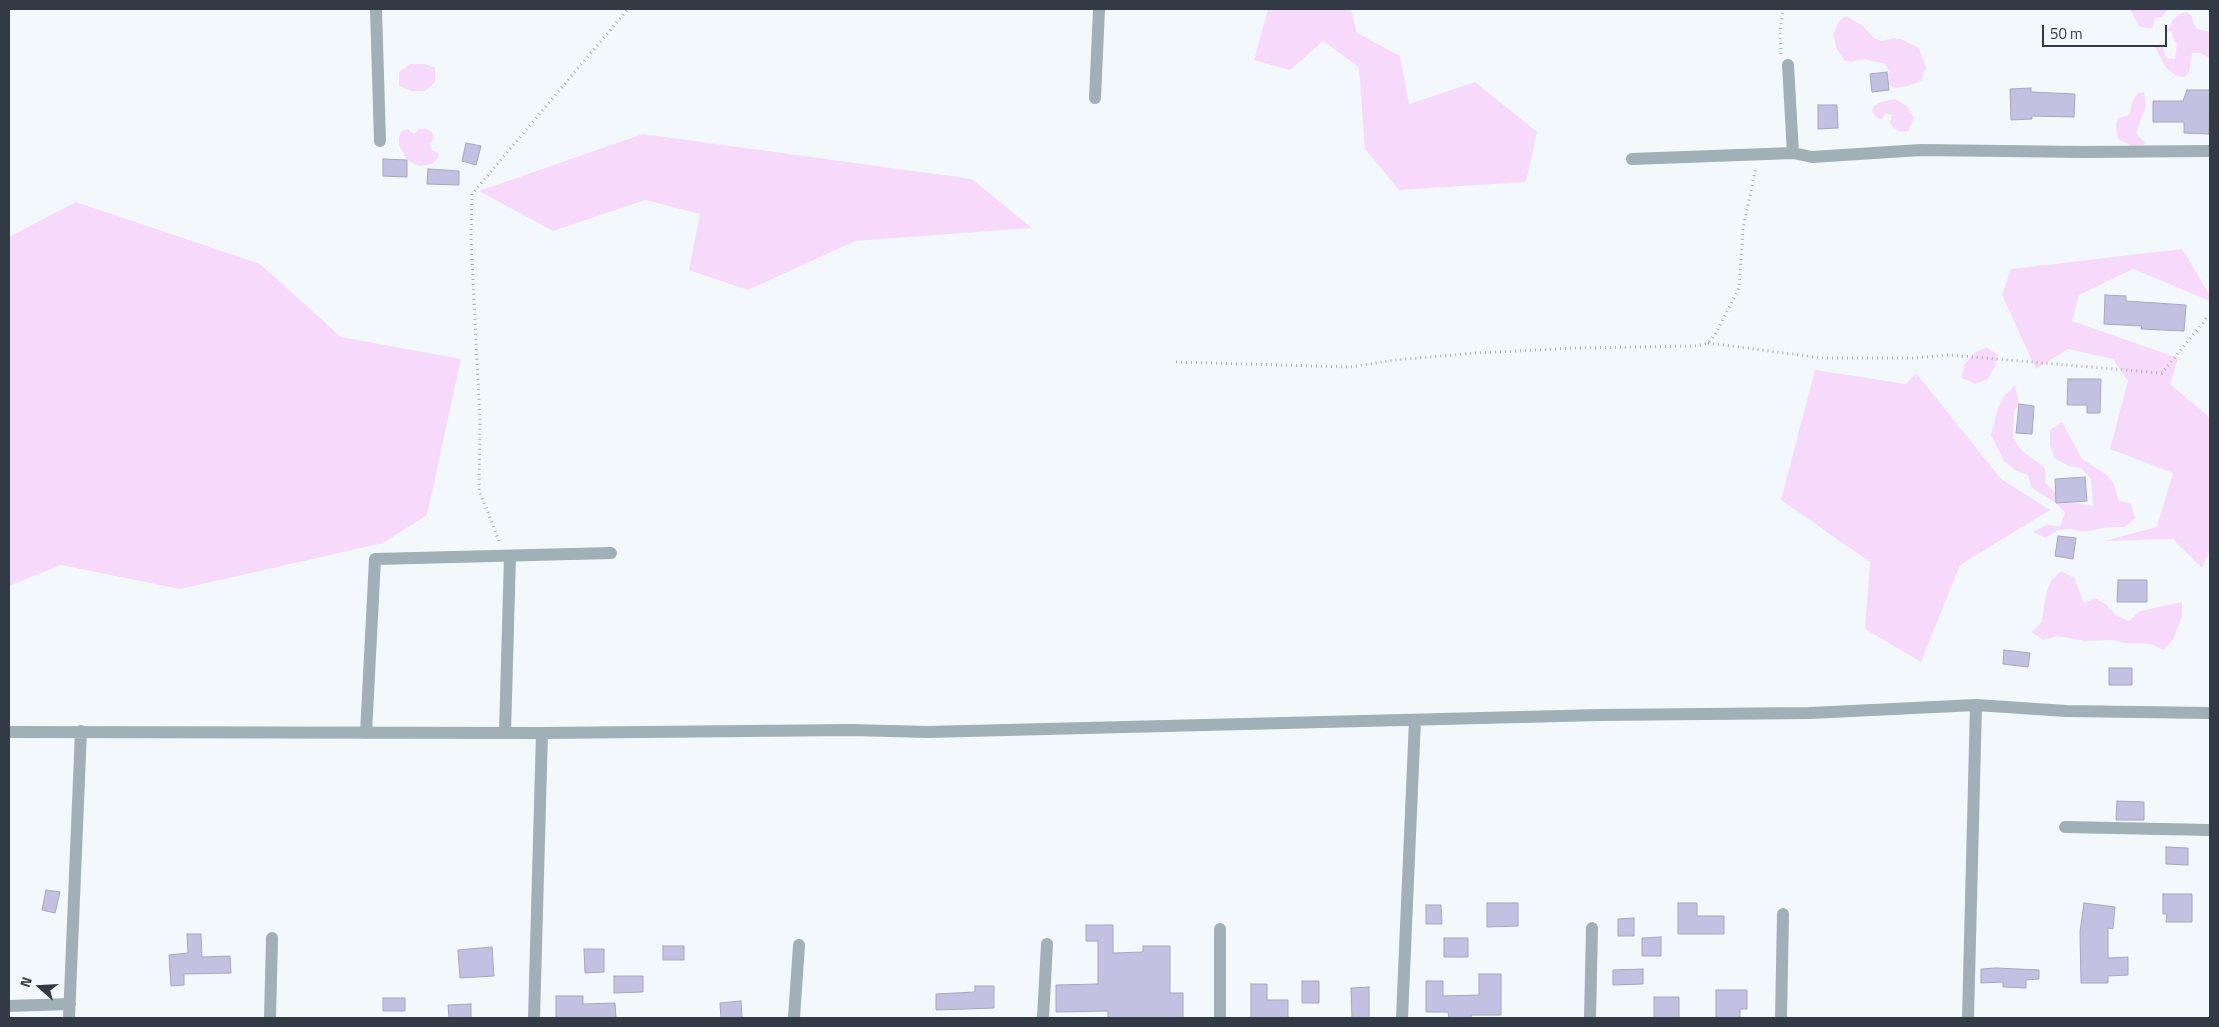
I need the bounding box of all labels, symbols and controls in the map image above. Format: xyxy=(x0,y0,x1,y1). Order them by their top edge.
scale bar xyxy=(2044,15,2169,47)
text: 50 m xyxy=(2050,22,2083,45)
north arrow xyxy=(15,962,65,1012)
text: N xyxy=(14,974,37,990)

